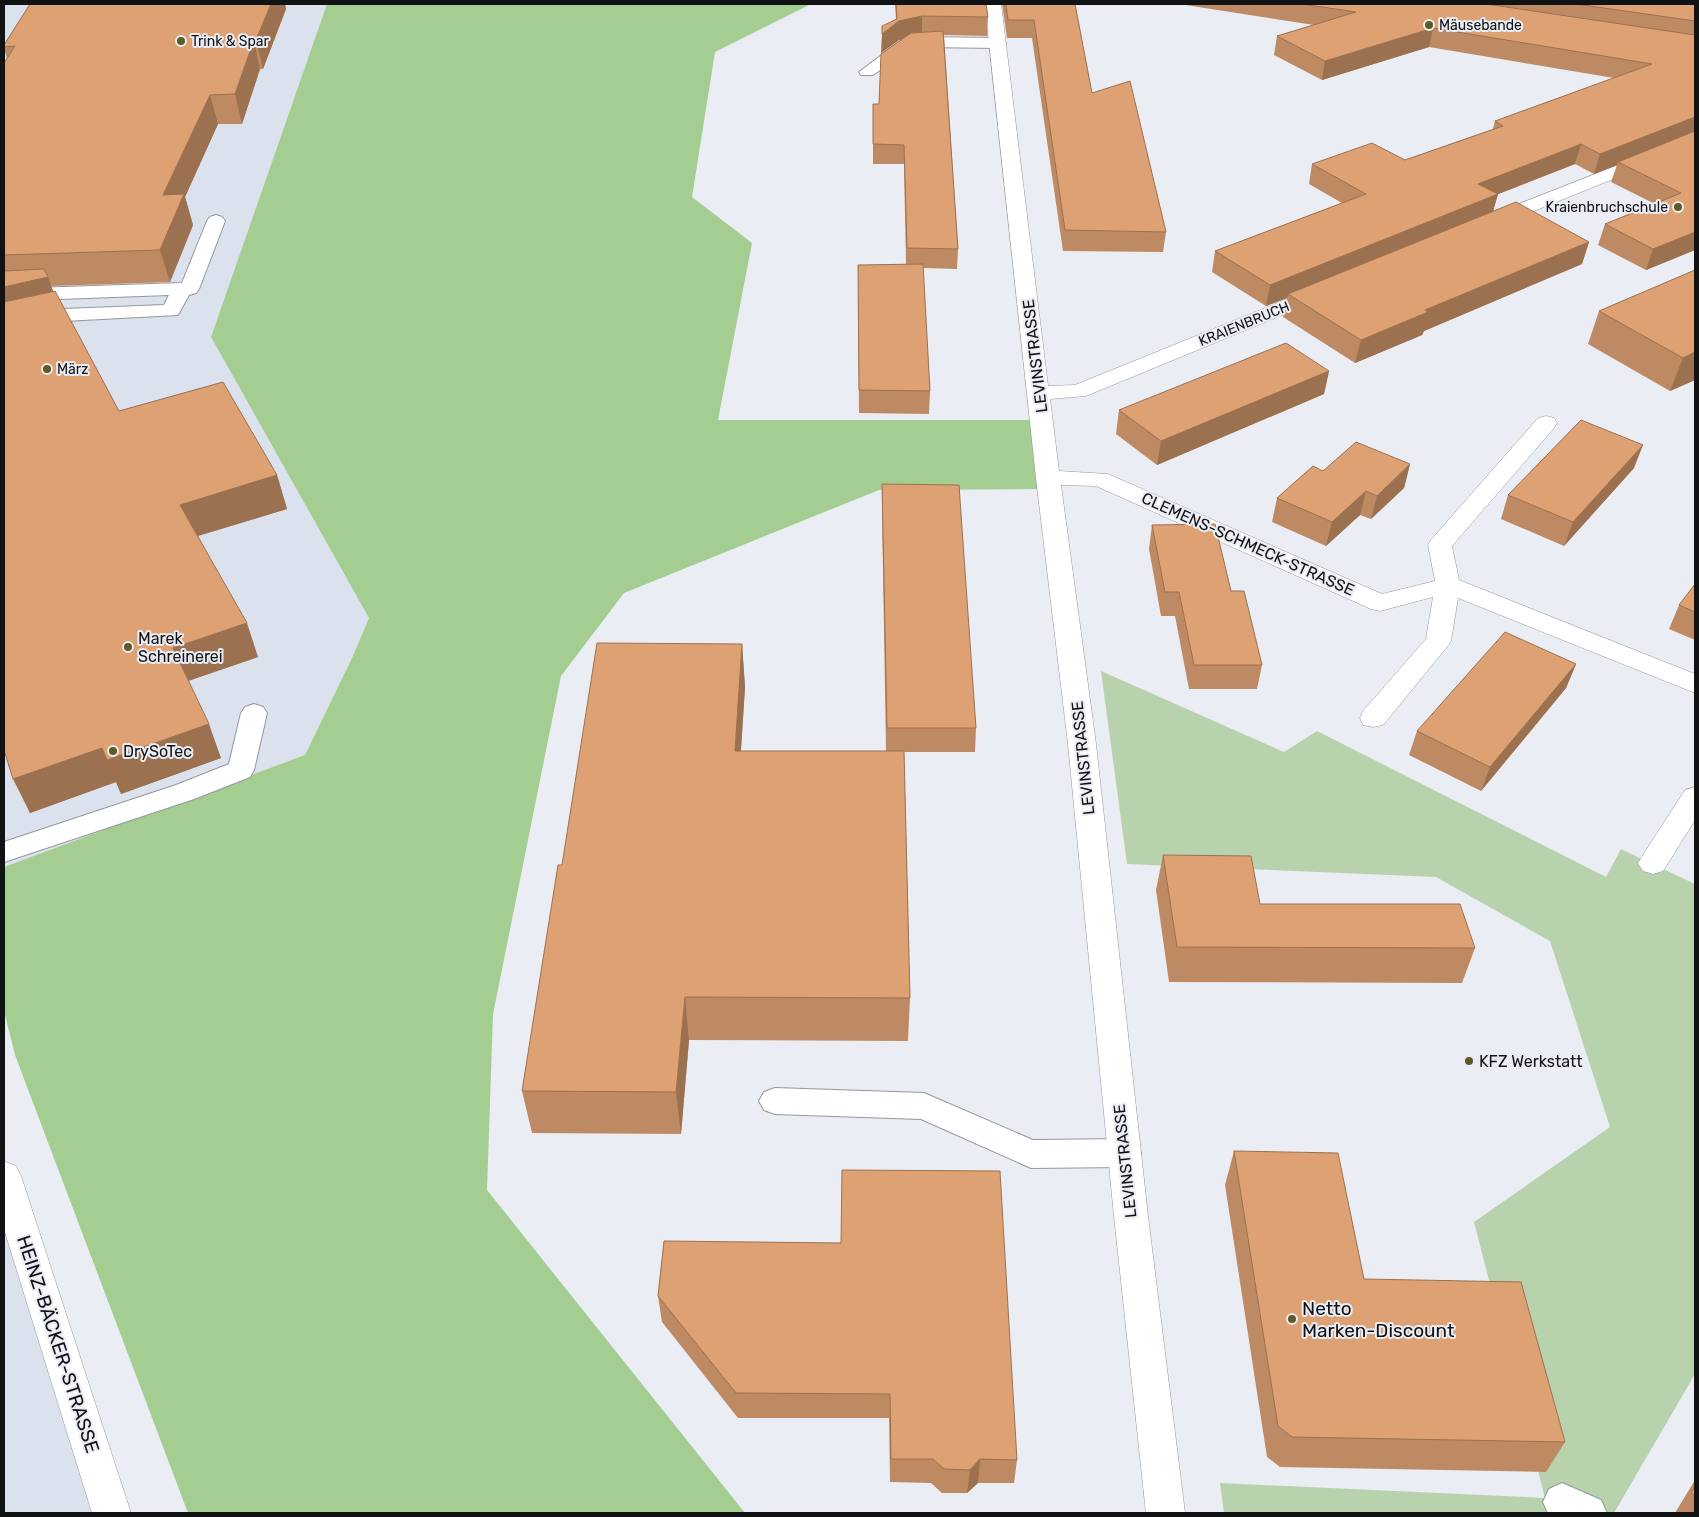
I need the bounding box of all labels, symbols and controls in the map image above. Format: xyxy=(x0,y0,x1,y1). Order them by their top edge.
place label: Mäusebande xyxy=(1439,17,1522,34)
marker: Mäusebande xyxy=(1423,19,1435,31)
place label: Trink & Spar xyxy=(191,33,270,50)
marker: Trink & Spar xyxy=(175,35,187,47)
place label: Kraienbruchschule xyxy=(1546,199,1668,216)
marker: Kraienbruchschule xyxy=(1672,201,1684,213)
street label: LEVINSTRASSE xyxy=(1019,298,1051,414)
street label: KRAIENBRUCH xyxy=(1196,298,1292,350)
place label: März xyxy=(57,361,88,378)
marker: März xyxy=(41,363,53,375)
street label: CLEMENS-SCHMECK-STRASSE xyxy=(1139,488,1357,600)
place label: Marek Schreinerei xyxy=(138,629,223,666)
marker: Marek Schreinerei xyxy=(122,641,134,653)
street label: LEVINSTRASSE xyxy=(1068,700,1098,816)
place label: DrySoTec xyxy=(123,742,192,761)
marker: DrySoTec xyxy=(107,745,119,757)
place label: KFZ Werkstatt xyxy=(1479,1052,1583,1071)
marker: KFZ Werkstatt xyxy=(1463,1055,1475,1067)
street label: LEVINSTRASSE xyxy=(1110,1103,1140,1219)
street label: HEINZ-BÄCKER-STRASSE xyxy=(12,1232,104,1456)
place label: Netto Marken-Discount xyxy=(1302,1297,1455,1342)
marker: Netto Marken-Discount xyxy=(1286,1313,1298,1325)

